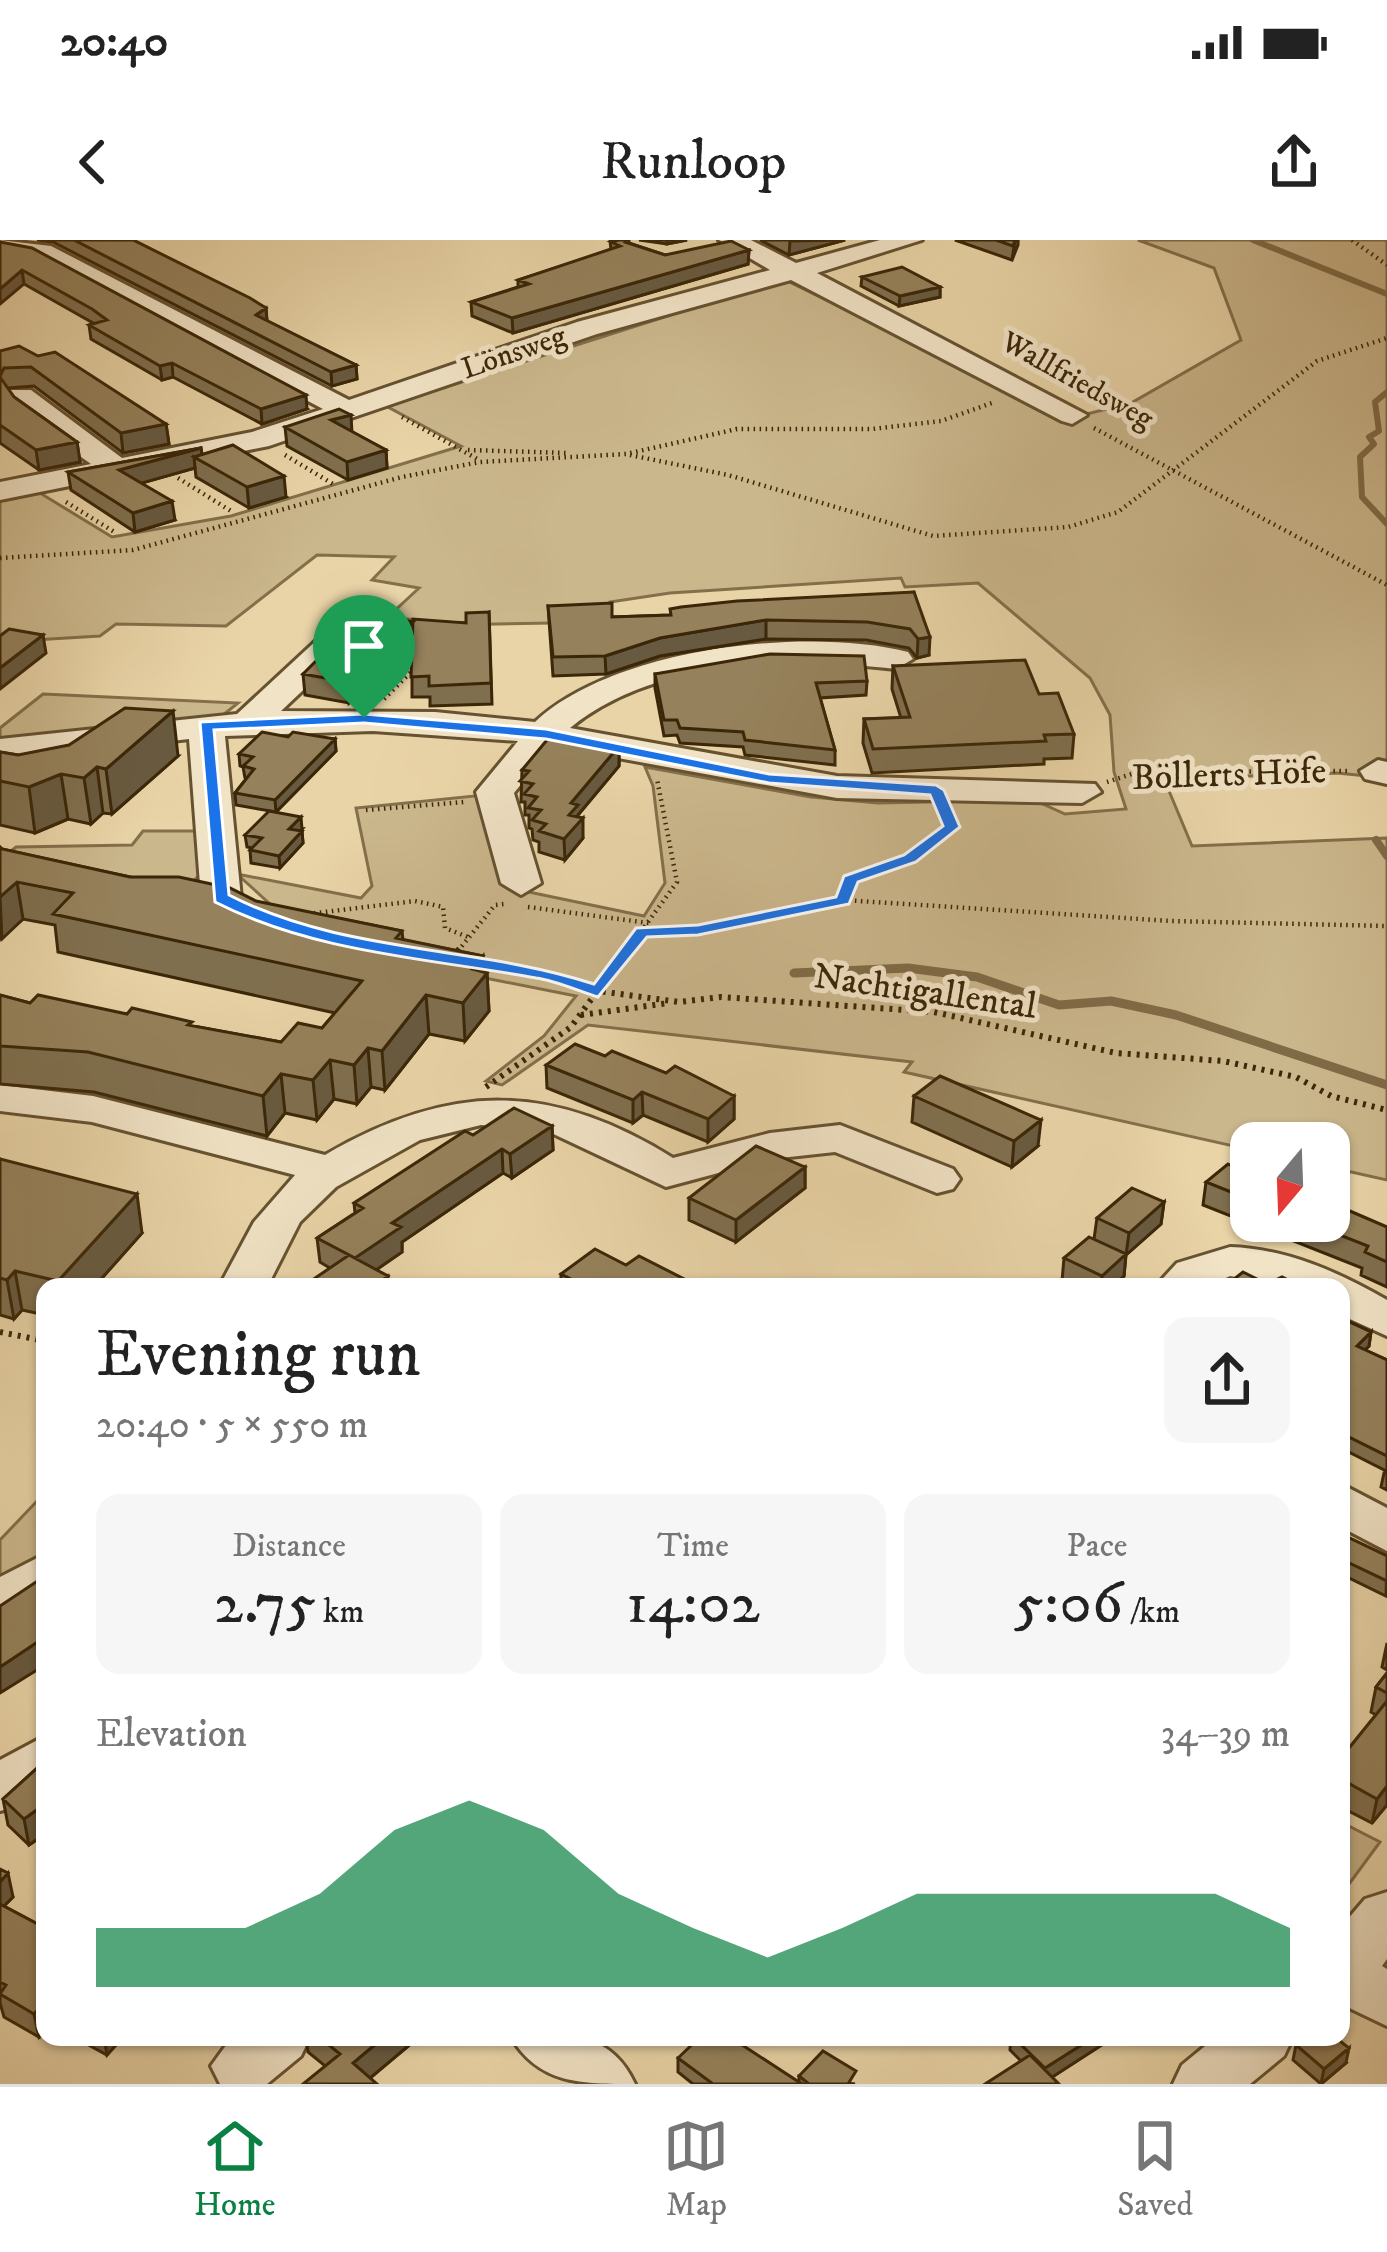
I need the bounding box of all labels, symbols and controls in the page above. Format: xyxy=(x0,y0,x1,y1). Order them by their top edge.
text: 20:40 xyxy=(60,14,168,70)
icon: back xyxy=(60,129,126,195)
text: Runloop xyxy=(601,129,786,196)
icon: share xyxy=(1261,129,1327,195)
street label: Lönsweg xyxy=(457,318,571,388)
street label: Wallfriedsweg xyxy=(993,323,1160,438)
pin xyxy=(313,595,415,718)
icon: arrive xyxy=(331,613,397,679)
street label: Böllerts Höfe xyxy=(1131,749,1327,801)
street label: Nachtigallental xyxy=(811,954,1039,1030)
north arrow xyxy=(1230,1122,1350,1242)
map controls xyxy=(1230,1122,1350,1242)
text: Evening run xyxy=(96,1315,421,1397)
button: share xyxy=(1164,1317,1290,1443)
text: 20:40 · 5 × 550 m xyxy=(96,1401,368,1450)
text: Distance xyxy=(232,1526,346,1567)
text: Time xyxy=(657,1526,729,1567)
text: Pace xyxy=(1066,1526,1128,1567)
text: 2.75 xyxy=(214,1567,316,1642)
text: 14:02 xyxy=(626,1567,760,1642)
text: 5:06 xyxy=(1014,1567,1123,1642)
text: km xyxy=(316,1592,364,1633)
text: /km xyxy=(1123,1592,1180,1633)
text: Elevation xyxy=(96,1710,247,1759)
text: 34–39 m xyxy=(1161,1710,1290,1759)
tab: Home xyxy=(194,2113,276,2226)
tab: Map xyxy=(663,2113,729,2226)
tab: Saved xyxy=(1117,2113,1193,2226)

